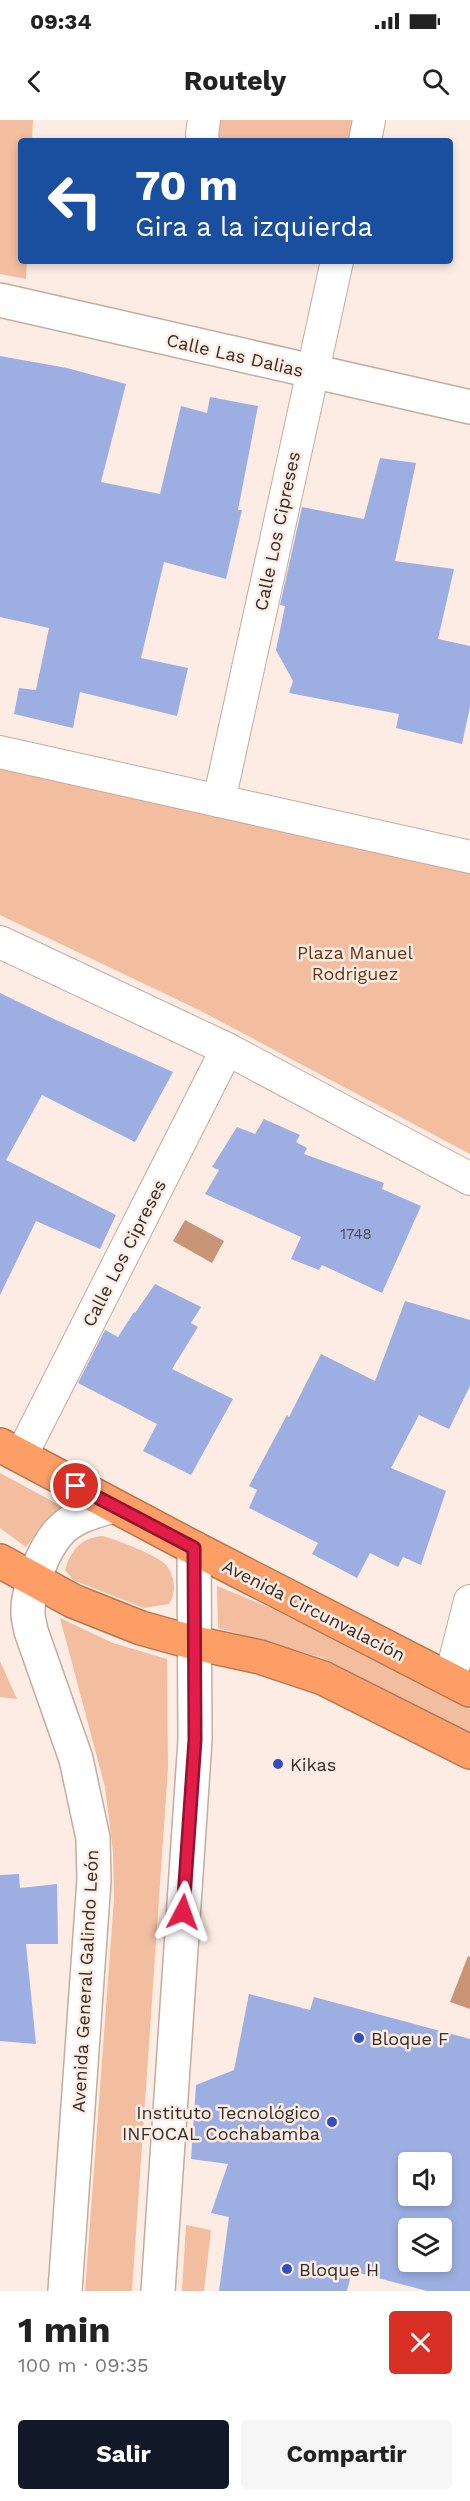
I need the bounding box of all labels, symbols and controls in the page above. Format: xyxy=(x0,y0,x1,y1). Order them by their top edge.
text: 09:34 xyxy=(30,9,92,34)
icon: back xyxy=(18,65,51,98)
text: Routely xyxy=(184,65,286,97)
icon: search xyxy=(419,65,452,98)
text: 70 m xyxy=(135,161,238,210)
icon: left xyxy=(36,162,114,240)
text: Gira a la izquierda xyxy=(135,211,373,243)
street label: Calle Las Dalias xyxy=(165,329,305,381)
street label: Calle Los Cipreses xyxy=(250,449,304,613)
park label: Plaza Manuel Rodriguez xyxy=(297,942,413,984)
street label: Calle Los Cipreses xyxy=(78,1176,170,1330)
house number: 1748 xyxy=(340,1225,372,1243)
pin xyxy=(50,1460,101,1511)
icon: arrive xyxy=(59,1469,92,1502)
street label: Avenida Circunvalación xyxy=(219,1555,409,1665)
place label: Kikas xyxy=(290,1754,336,1775)
marker: Kikas xyxy=(271,1757,285,1771)
street label: Avenida General Galindo León xyxy=(68,1849,102,2113)
position arrow xyxy=(151,1880,215,1944)
place label: Bloque F xyxy=(371,2028,449,2049)
marker: Bloque F xyxy=(352,2031,366,2045)
place label: Instituto Tecnológico INFOCAL Cochabamba xyxy=(122,2102,320,2144)
marker: Instituto Tecnológico INFOCAL Cochabamba xyxy=(325,2115,339,2129)
map controls xyxy=(398,2152,452,2272)
button: sound xyxy=(398,2152,452,2206)
button: layers xyxy=(398,2218,452,2272)
place label: Bloque H xyxy=(299,2259,379,2280)
marker: Bloque H xyxy=(280,2262,294,2276)
text: 1 min xyxy=(18,2309,110,2351)
button: close xyxy=(389,2311,452,2374)
text: 100 m · 09:35 xyxy=(18,2353,149,2377)
button: Salir xyxy=(18,2420,229,2489)
button: Compartir xyxy=(241,2420,452,2489)

